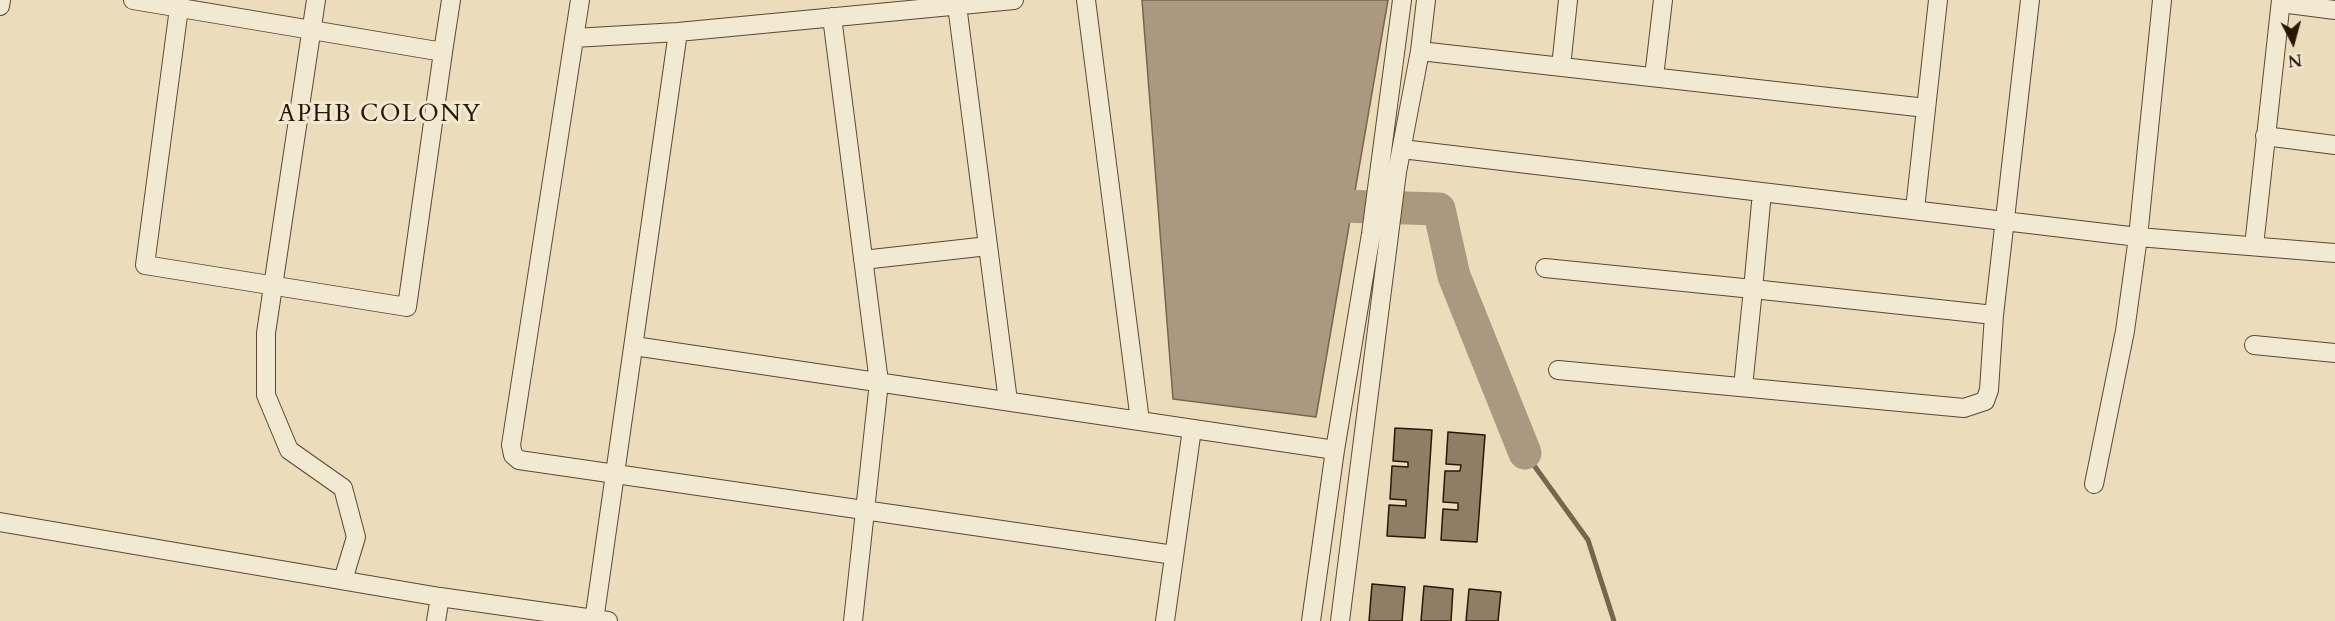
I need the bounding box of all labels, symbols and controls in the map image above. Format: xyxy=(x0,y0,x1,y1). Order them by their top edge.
north arrow xyxy=(2263,12,2323,72)
text: N xyxy=(2287,48,2303,72)
district label: APHB COLONY xyxy=(278,101,482,129)

